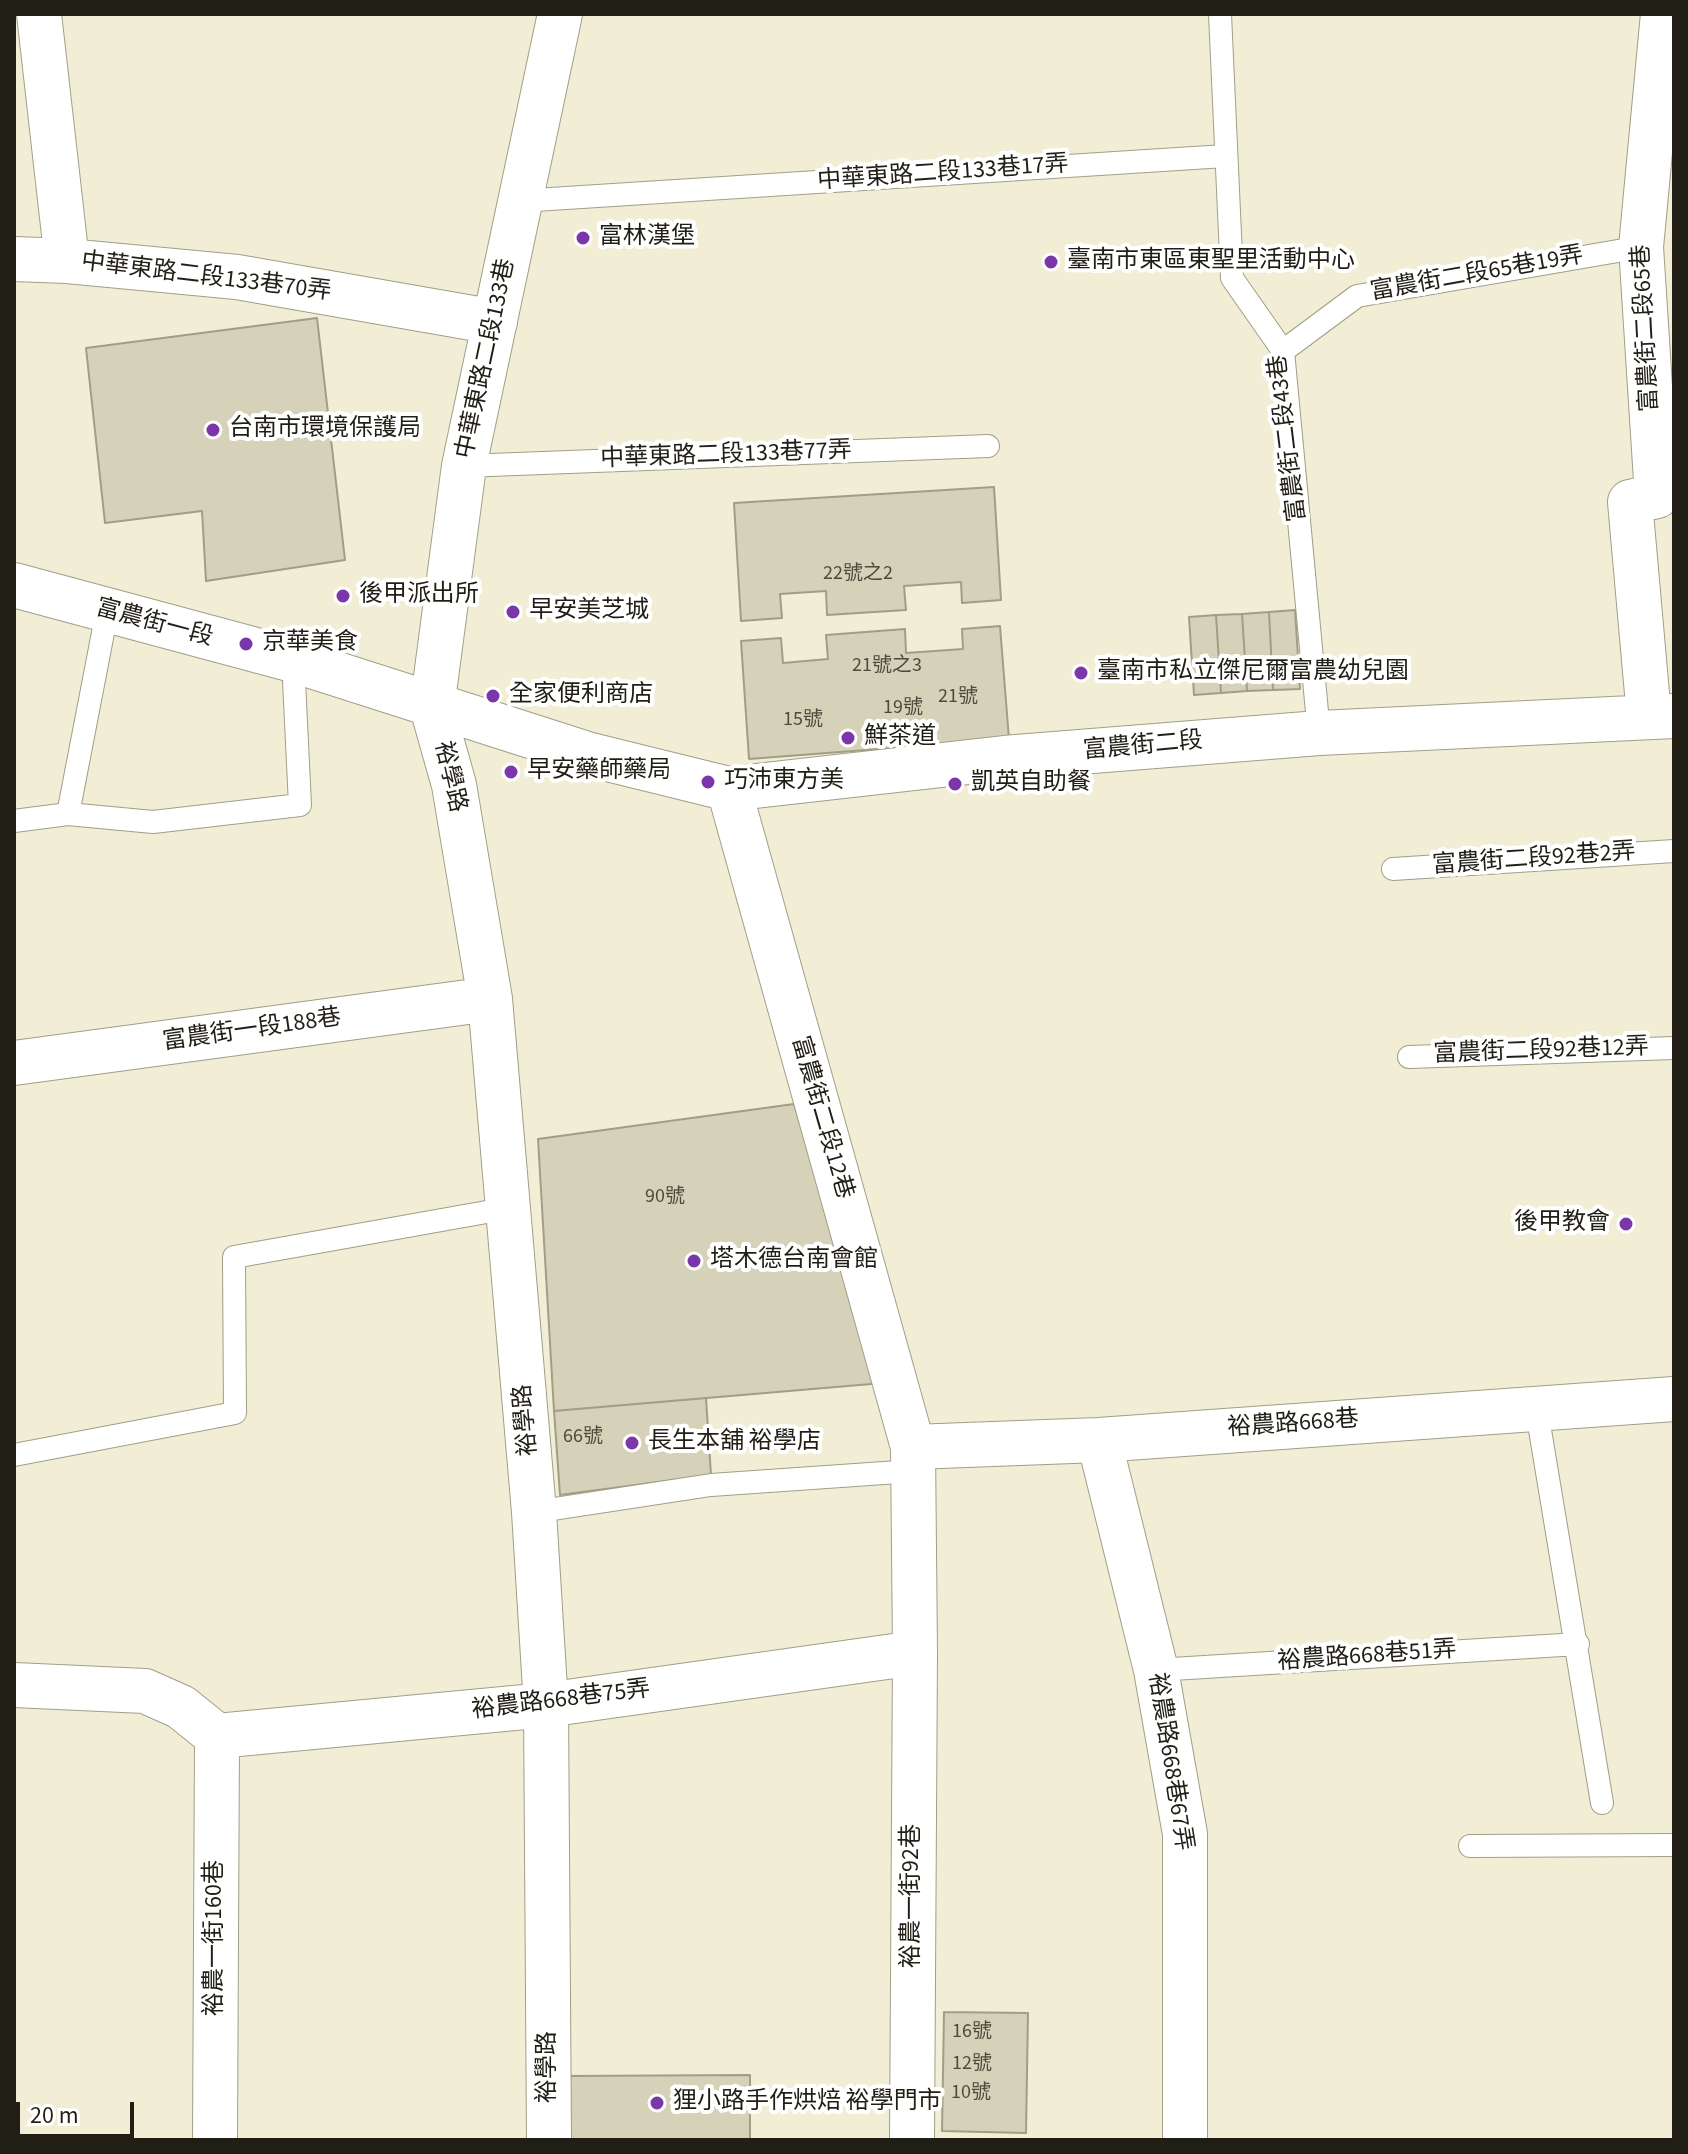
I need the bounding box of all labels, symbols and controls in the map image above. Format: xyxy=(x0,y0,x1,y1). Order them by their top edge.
street label: 中華東路二段133巷17弄 xyxy=(816,151,1070,197)
place label: 富林漢堡 xyxy=(599,224,695,252)
marker: 富林漢堡 xyxy=(574,229,592,247)
street label: 富農街二段65巷19弄 xyxy=(1368,242,1586,308)
street label: 富農街二段65巷 xyxy=(1628,243,1666,413)
street label: 中華東路二段133巷70弄 xyxy=(79,248,333,308)
place label: 臺南市東區東聖里活動中心 xyxy=(1067,248,1355,276)
marker: 臺南市東區東聖里活動中心 xyxy=(1042,253,1060,271)
street label: 中華東路二段133巷 xyxy=(452,256,522,462)
street label: 富農街二段43巷 xyxy=(1264,353,1314,523)
place label: 台南市環境保護局 xyxy=(229,416,421,444)
marker: 台南市環境保護局 xyxy=(204,421,222,439)
street label: 中華東路二段133巷77弄 xyxy=(600,437,852,475)
house number: 22號之2 xyxy=(823,563,893,587)
place label: 後甲派出所 xyxy=(359,582,479,610)
marker: 後甲派出所 xyxy=(334,587,352,605)
street label: 富農街一段 xyxy=(92,595,216,653)
place label: 早安美芝城 xyxy=(529,598,649,626)
marker: 早安美芝城 xyxy=(504,603,522,621)
place label: 京華美食 xyxy=(262,630,358,658)
marker: 京華美食 xyxy=(237,635,255,653)
house number: 21號之3 xyxy=(852,655,922,679)
place label: 臺南市私立傑尼爾富農幼兒園 xyxy=(1097,659,1409,687)
marker: 臺南市私立傑尼爾富農幼兒園 xyxy=(1072,664,1090,682)
place label: 全家便利商店 xyxy=(509,682,653,710)
house number: 21號 xyxy=(938,686,978,710)
marker: 全家便利商店 xyxy=(484,687,502,705)
house number: 19號 xyxy=(883,697,923,721)
house number: 15號 xyxy=(783,709,823,733)
place label: 鮮茶道 xyxy=(864,724,936,752)
street label: 富農街二段 xyxy=(1082,727,1204,767)
marker: 鮮茶道 xyxy=(839,729,857,747)
street label: 裕學路 xyxy=(427,739,471,815)
place label: 早安藥師藥局 xyxy=(527,758,671,786)
marker: 早安藥師藥局 xyxy=(502,763,520,781)
place label: 巧沛東方美 xyxy=(724,768,844,796)
place label: 凱英自助餐 xyxy=(971,770,1091,798)
marker: 巧沛東方美 xyxy=(699,773,717,791)
marker: 凱英自助餐 xyxy=(946,775,964,793)
street label: 富農街二段92巷2弄 xyxy=(1431,839,1637,881)
street label: 富農街一段188巷 xyxy=(161,1004,343,1058)
street label: 富農街二段12巷 xyxy=(784,1033,858,1203)
street label: 富農街二段92巷12弄 xyxy=(1433,1034,1649,1070)
house number: 90號 xyxy=(645,1186,685,1210)
place label: 後甲教會 xyxy=(1514,1210,1610,1238)
marker: 後甲教會 xyxy=(1617,1215,1635,1233)
place label: 塔木德台南會館 xyxy=(710,1247,878,1275)
marker: 塔木德台南會館 xyxy=(685,1252,703,1270)
street label: 裕學路 xyxy=(510,1383,544,1457)
street label: 裕農路668巷 xyxy=(1226,1406,1360,1444)
house number: 66號 xyxy=(563,1426,603,1450)
place label: 長生本舖 裕學店 xyxy=(648,1429,821,1457)
marker: 長生本舖 裕學店 xyxy=(623,1434,641,1452)
street label: 裕農路668巷51弄 xyxy=(1276,1636,1458,1678)
street label: 裕農路668巷67弄 xyxy=(1141,1671,1197,1853)
street label: 裕農路668巷75弄 xyxy=(470,1676,652,1726)
street label: 裕農一街92巷 xyxy=(899,1824,927,1968)
street label: 裕農一街160巷 xyxy=(202,1860,230,2016)
house number: 16號 xyxy=(952,2021,992,2045)
street label: 裕學路 xyxy=(535,2031,563,2103)
house number: 12號 xyxy=(952,2053,992,2077)
house number: 10號 xyxy=(951,2082,991,2106)
scale bar xyxy=(20,2086,138,2136)
place label: 狸小路手作烘焙 裕學門市 xyxy=(673,2089,942,2117)
marker: 狸小路手作烘焙 裕學門市 xyxy=(648,2094,666,2112)
text: 20 m xyxy=(30,2098,79,2133)

